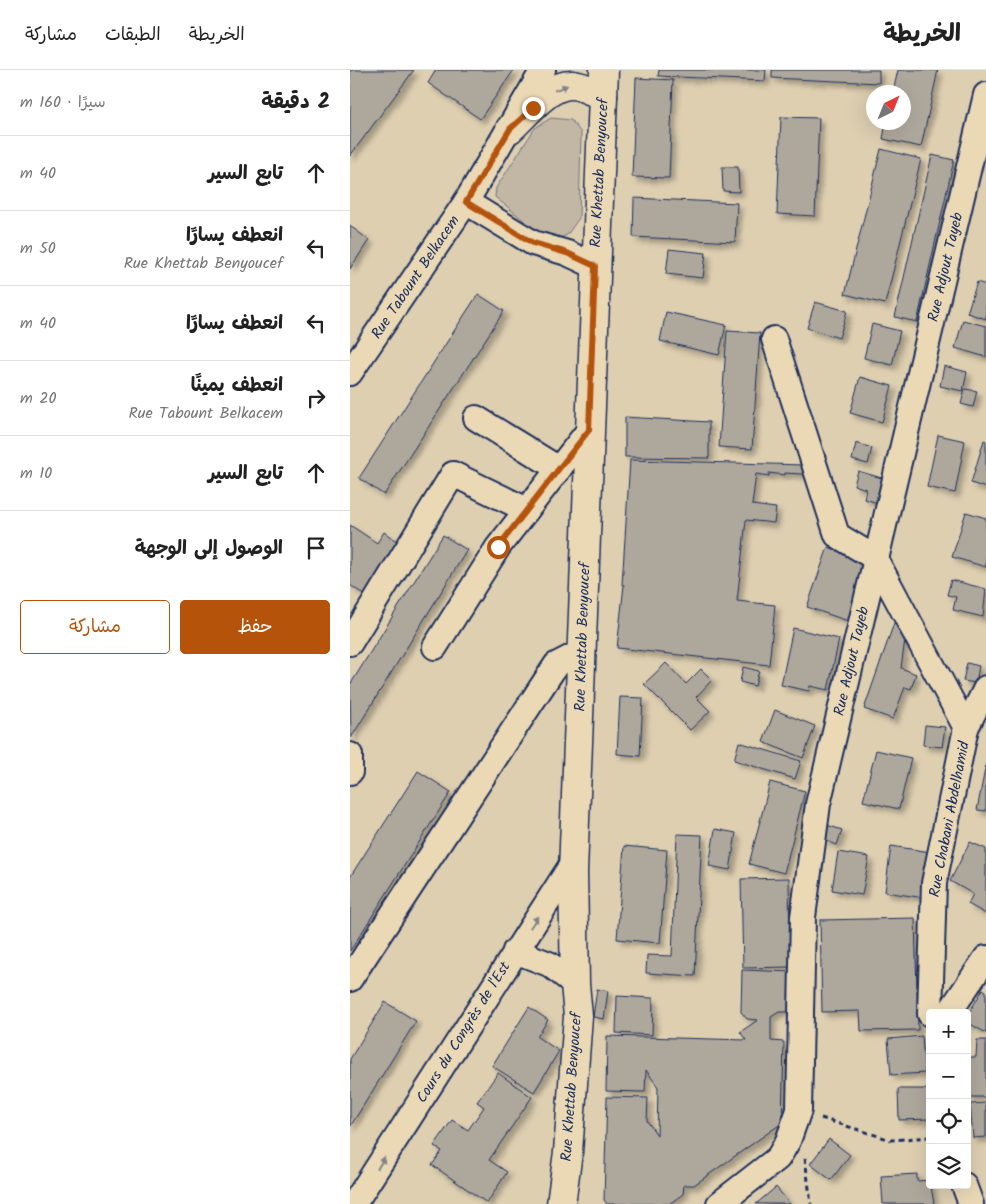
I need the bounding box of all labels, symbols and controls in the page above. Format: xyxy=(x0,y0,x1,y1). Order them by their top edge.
text: الخريطة xyxy=(883,15,961,54)
text: مشاركة xyxy=(25,21,77,50)
text: الطبقات xyxy=(105,21,161,50)
text: الخريطة xyxy=(189,21,245,50)
one-way arrow xyxy=(554,84,569,92)
north arrow xyxy=(866,85,911,130)
text: 2 دقيقة xyxy=(261,86,330,119)
text: سيرًا · 160 m xyxy=(20,90,106,115)
street label: Rue Khettab Benyoucef xyxy=(584,96,616,248)
route end xyxy=(522,97,545,120)
text: تابع السير xyxy=(208,159,283,189)
icon: ahead xyxy=(302,159,330,187)
text: 40 m xyxy=(20,161,56,186)
street label: Rue Adjout Tayeb xyxy=(922,210,970,324)
street label: Rue Tabount Belkacem xyxy=(365,211,466,344)
text: انعطف يسارًا xyxy=(186,221,283,251)
icon: left xyxy=(302,234,330,262)
text: 50 m xyxy=(20,236,56,261)
text: Rue Khettab Benyoucef xyxy=(124,251,283,276)
text: انعطف يسارًا xyxy=(186,309,283,339)
icon: left xyxy=(302,309,330,337)
text: 40 m xyxy=(20,311,56,336)
text: انعطف يمينًا xyxy=(191,371,283,401)
icon: right xyxy=(302,384,330,412)
text: 20 m xyxy=(20,386,56,411)
text: Rue Tabount Belkacem xyxy=(128,401,283,426)
text: تابع السير xyxy=(208,459,283,489)
icon: ahead xyxy=(302,459,330,487)
text: 10 m xyxy=(20,461,52,486)
text: الوصول إلى الوجهة xyxy=(135,534,283,564)
icon: arrive xyxy=(302,534,330,562)
route start xyxy=(487,536,510,559)
street label: Rue Khettab Benyoucef xyxy=(568,561,598,712)
button: مشاركة xyxy=(20,600,170,654)
button: حفظ xyxy=(180,600,330,654)
street label: Rue Adjout Tayeb xyxy=(828,604,876,718)
street label: Rue Chabani Abdelhamid xyxy=(923,739,977,899)
one-way arrow xyxy=(529,916,538,929)
street label: Cours du Congrès de l'Est xyxy=(410,957,517,1108)
map controls xyxy=(926,1009,971,1189)
button: + xyxy=(926,1009,971,1054)
street label: Rue Khettab Benyoucef xyxy=(555,1010,589,1162)
button: − xyxy=(926,1054,971,1099)
button: locate xyxy=(926,1099,971,1144)
button: layers xyxy=(926,1144,971,1189)
one-way arrow xyxy=(376,1156,385,1169)

